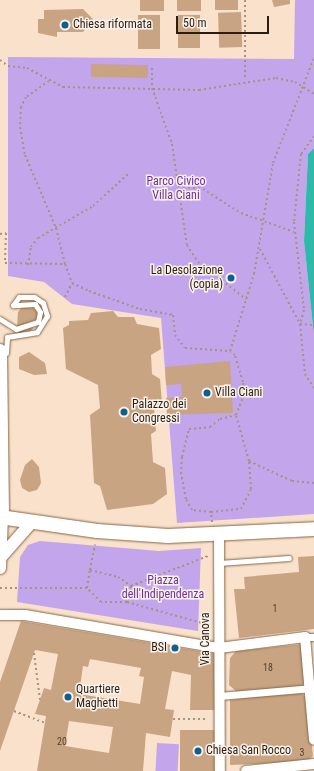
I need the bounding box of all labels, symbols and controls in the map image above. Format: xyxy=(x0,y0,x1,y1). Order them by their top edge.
scale bar xyxy=(178,8,271,34)
text: 50 m xyxy=(183,16,207,30)
place label: Chiesa riformata xyxy=(73,18,152,32)
marker: Chiesa riformata xyxy=(60,20,70,30)
park label: Parco Civico Villa Ciani xyxy=(146,175,206,203)
place label: La Desolazione (copia) xyxy=(151,264,223,292)
marker: La Desolazione (copia) xyxy=(226,273,236,283)
place label: Villa Ciani xyxy=(215,386,262,400)
marker: Villa Ciani xyxy=(202,388,212,398)
place label: Palazzo dei Congressi xyxy=(132,398,186,426)
marker: Palazzo dei Congressi xyxy=(119,407,129,417)
park label: Piazza dell'Indipendenza xyxy=(122,574,204,602)
house number: 1 xyxy=(273,603,277,615)
street label: Via Canova xyxy=(199,612,213,666)
place label: BSI xyxy=(151,641,167,655)
marker: BSI xyxy=(170,643,180,653)
house number: 18 xyxy=(263,662,273,674)
place label: Quartiere Maghetti xyxy=(76,683,120,711)
marker: Quartiere Maghetti xyxy=(63,692,73,702)
house number: 20 xyxy=(57,736,67,748)
place label: Chiesa San Rocco xyxy=(206,744,291,758)
marker: Chiesa San Rocco xyxy=(193,746,203,756)
house number: 3 xyxy=(300,747,304,759)

